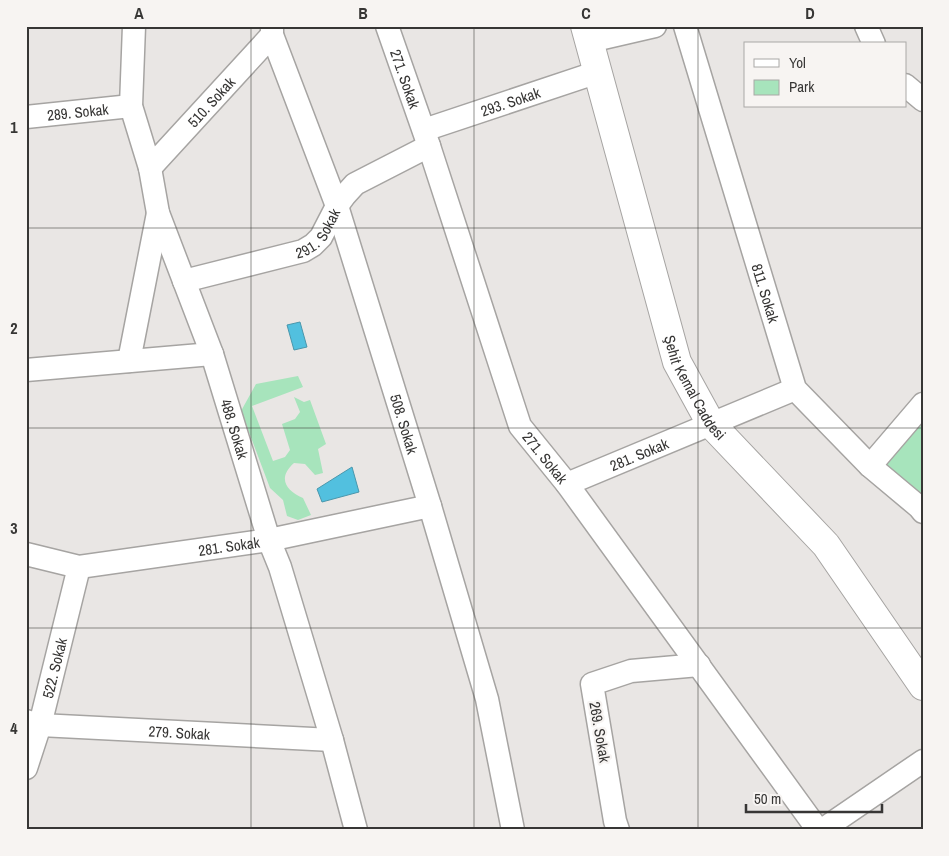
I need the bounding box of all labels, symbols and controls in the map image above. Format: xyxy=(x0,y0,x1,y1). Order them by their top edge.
text: A xyxy=(134,2,144,24)
text: B xyxy=(358,2,368,24)
text: C xyxy=(581,2,591,24)
text: D xyxy=(805,2,815,24)
legend xyxy=(744,42,906,108)
street label: 271. Sokak xyxy=(385,46,426,112)
text: Yol xyxy=(789,52,806,73)
street label: 510. Sokak xyxy=(182,71,240,131)
text: Park xyxy=(789,76,815,97)
street label: 293. Sokak xyxy=(478,81,544,121)
street label: 289. Sokak xyxy=(46,98,110,125)
text: 1 xyxy=(10,116,18,138)
street label: 291. Sokak xyxy=(293,204,345,263)
street label: 811. Sokak xyxy=(747,261,785,326)
text: 2 xyxy=(10,317,18,339)
street label: Şehit Kemal Caddesi xyxy=(660,333,731,444)
street label: 508. Sokak xyxy=(385,391,424,457)
street label: 488. Sokak xyxy=(216,396,254,462)
street label: 271. Sokak xyxy=(518,427,574,489)
street label: 281. Sokak xyxy=(607,432,672,476)
text: 3 xyxy=(10,517,18,539)
street label: 281. Sokak xyxy=(197,531,262,560)
street label: 522. Sokak xyxy=(37,635,72,700)
street label: 269. Sokak xyxy=(584,700,616,765)
text: 4 xyxy=(10,717,18,739)
street label: 279. Sokak xyxy=(148,720,211,744)
scale bar xyxy=(746,781,883,813)
text: 50 m xyxy=(754,788,781,809)

